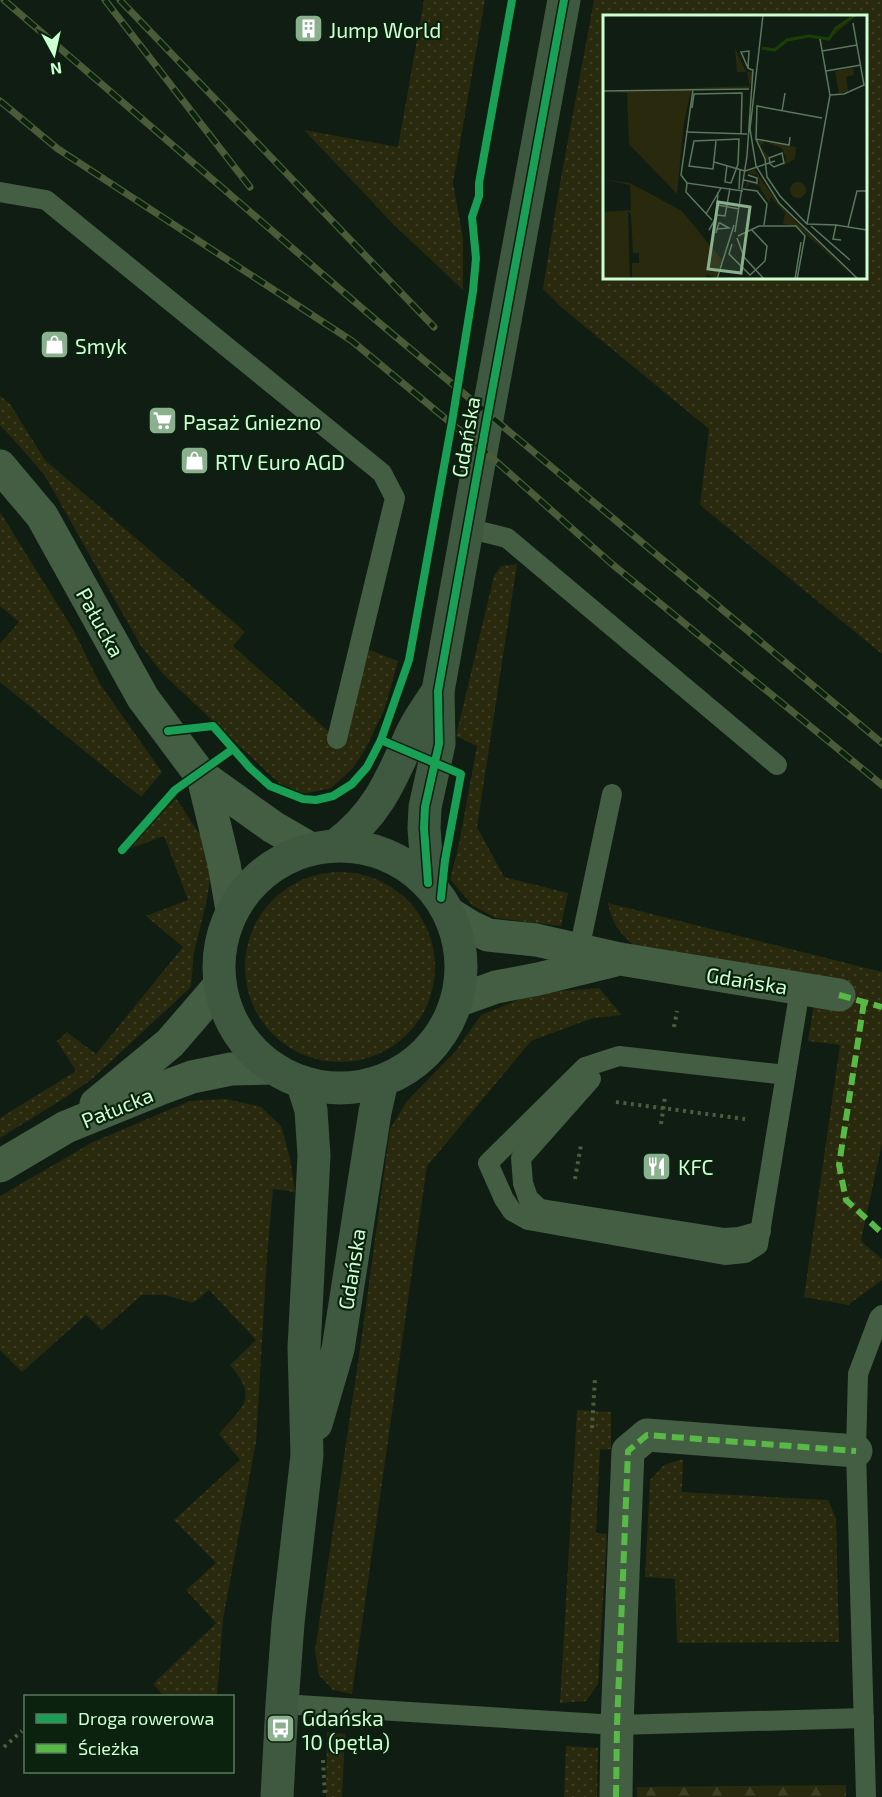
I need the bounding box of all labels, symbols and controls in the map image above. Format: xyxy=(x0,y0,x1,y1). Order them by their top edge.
building icon: Jump World xyxy=(292,13,324,45)
inset map xyxy=(603,15,867,279)
place label: Jump World xyxy=(329,17,441,42)
north arrow xyxy=(24,24,84,84)
text: N xyxy=(49,59,63,80)
shop icon: Smyk xyxy=(38,329,70,361)
place label: Smyk xyxy=(75,333,127,358)
street label: Gdańska xyxy=(446,395,484,479)
supermarket icon: Pasaż Gniezno xyxy=(146,405,178,437)
place label: Pasaż Gniezno xyxy=(183,409,321,434)
shop icon: RTV Euro AGD xyxy=(178,445,210,477)
place label: RTV Euro AGD xyxy=(215,449,345,474)
street label: Pałucka xyxy=(72,583,130,661)
street label: Gdańska xyxy=(705,961,789,999)
street label: Pałucka xyxy=(77,1081,157,1133)
restaurant icon: KFC xyxy=(641,1150,673,1182)
place label: KFC xyxy=(678,1154,714,1179)
street label: Gdańska xyxy=(332,1227,370,1311)
legend xyxy=(24,1695,234,1773)
place label: Gdańska 10 (pętla) xyxy=(302,1705,390,1754)
text: Droga rowerowa xyxy=(78,1707,214,1729)
bus stop icon: Gdańska 10 (pętla) xyxy=(265,1713,297,1745)
text: Ścieżka xyxy=(78,1737,139,1759)

